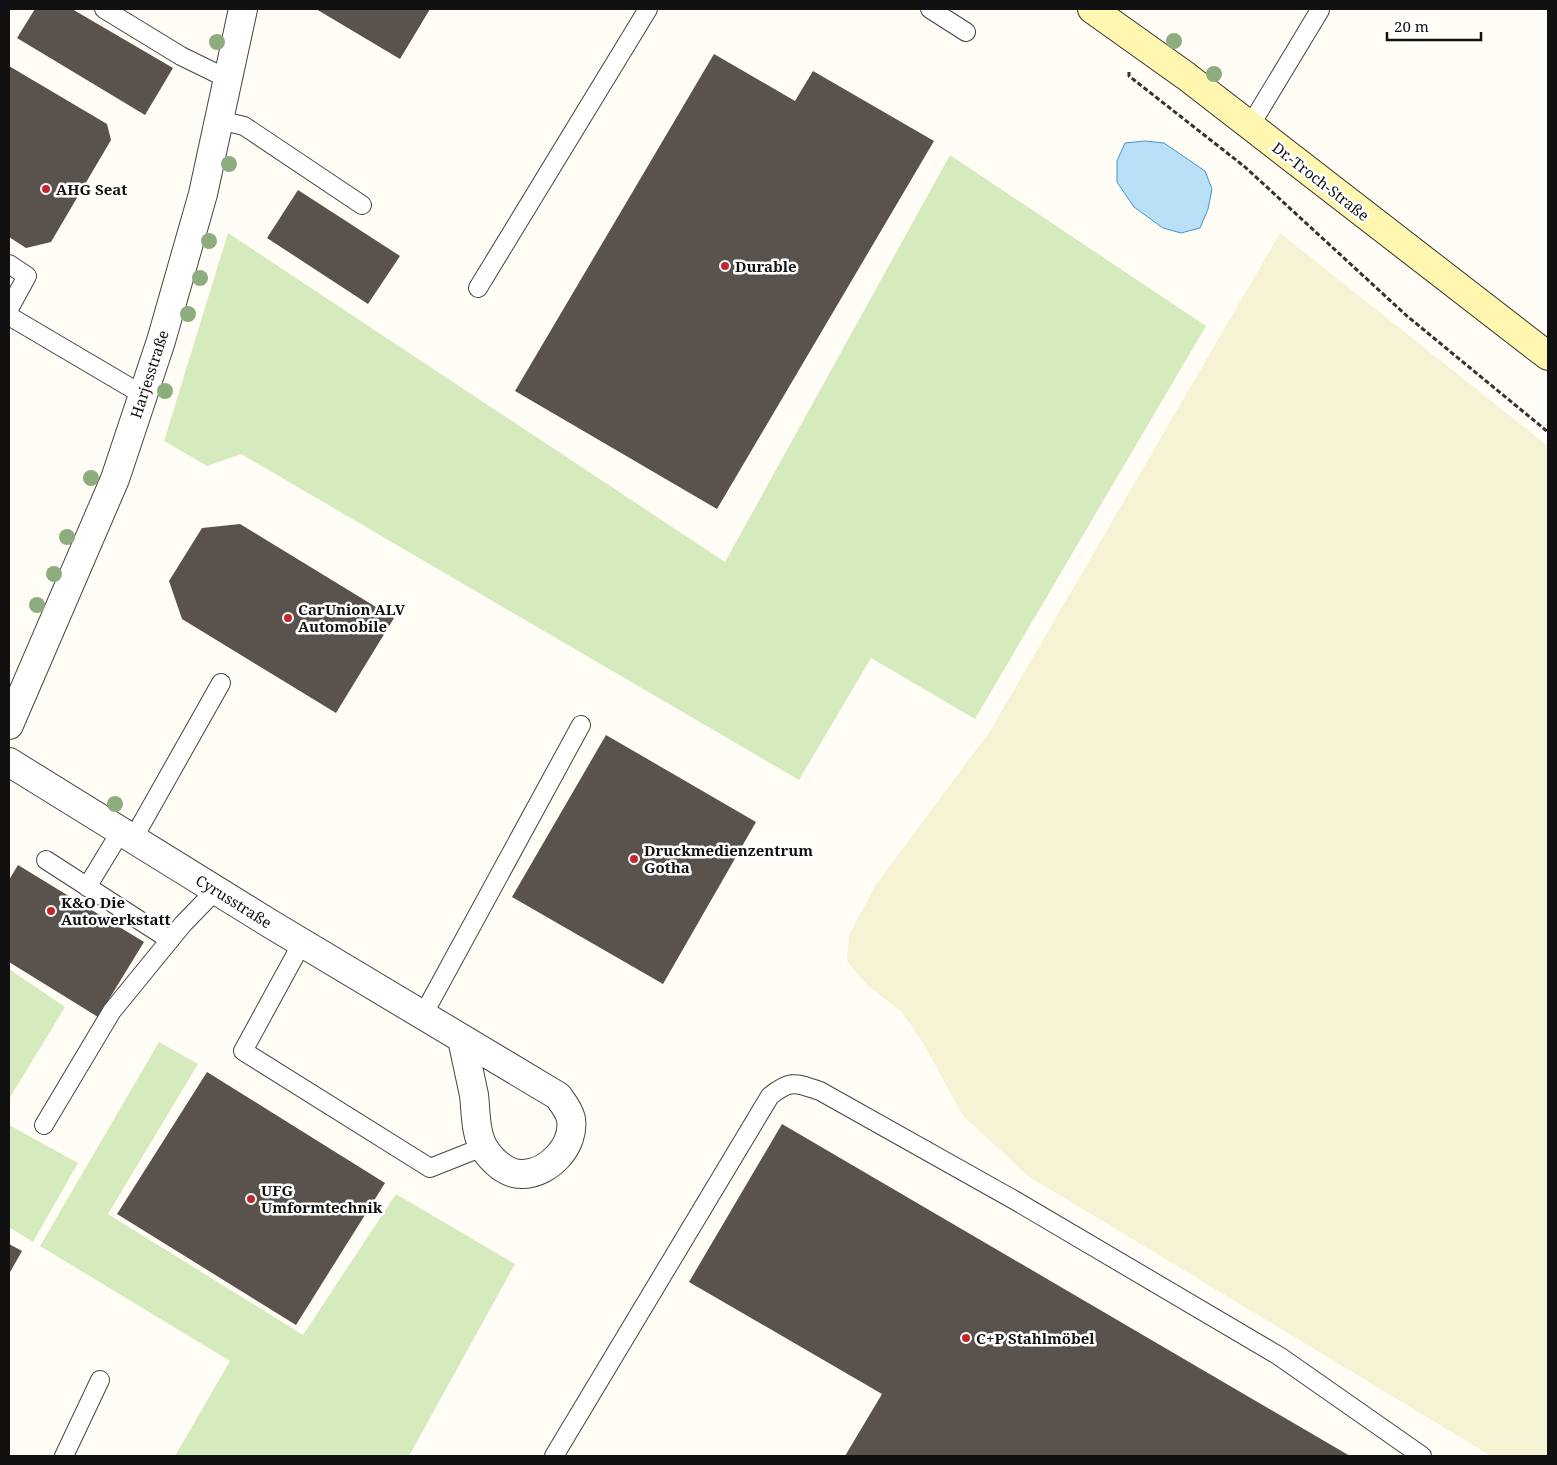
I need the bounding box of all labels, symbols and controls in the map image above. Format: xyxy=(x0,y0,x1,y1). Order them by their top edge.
scale bar xyxy=(1387,10,1481,42)
text: 20 m xyxy=(1394,16,1429,36)
street label: Dr.-Troch-Straße xyxy=(1269,137,1373,225)
place label: AHG Seat xyxy=(56,179,127,199)
marker: AHG Seat xyxy=(40,183,52,195)
place label: Durable xyxy=(735,256,797,276)
marker: Durable xyxy=(719,260,731,272)
street label: Harjesstraße xyxy=(125,327,173,421)
place label: CarUnion ALV Automobile xyxy=(298,599,406,636)
marker: CarUnion ALV Automobile xyxy=(282,612,294,624)
place label: Druckmedienzentrum Gotha xyxy=(644,840,813,877)
marker: Druckmedienzentrum Gotha xyxy=(628,853,640,865)
street label: Cyrusstraße xyxy=(192,870,276,932)
place label: K&O Die Autowerkstatt xyxy=(61,892,171,929)
marker: K&O Die Autowerkstatt xyxy=(45,905,57,917)
place label: UFG Umformtechnik xyxy=(261,1180,383,1217)
marker: UFG Umformtechnik xyxy=(245,1193,257,1205)
place label: C+P Stahlmöbel xyxy=(976,1328,1095,1348)
marker: C+P Stahlmöbel xyxy=(960,1332,972,1344)

